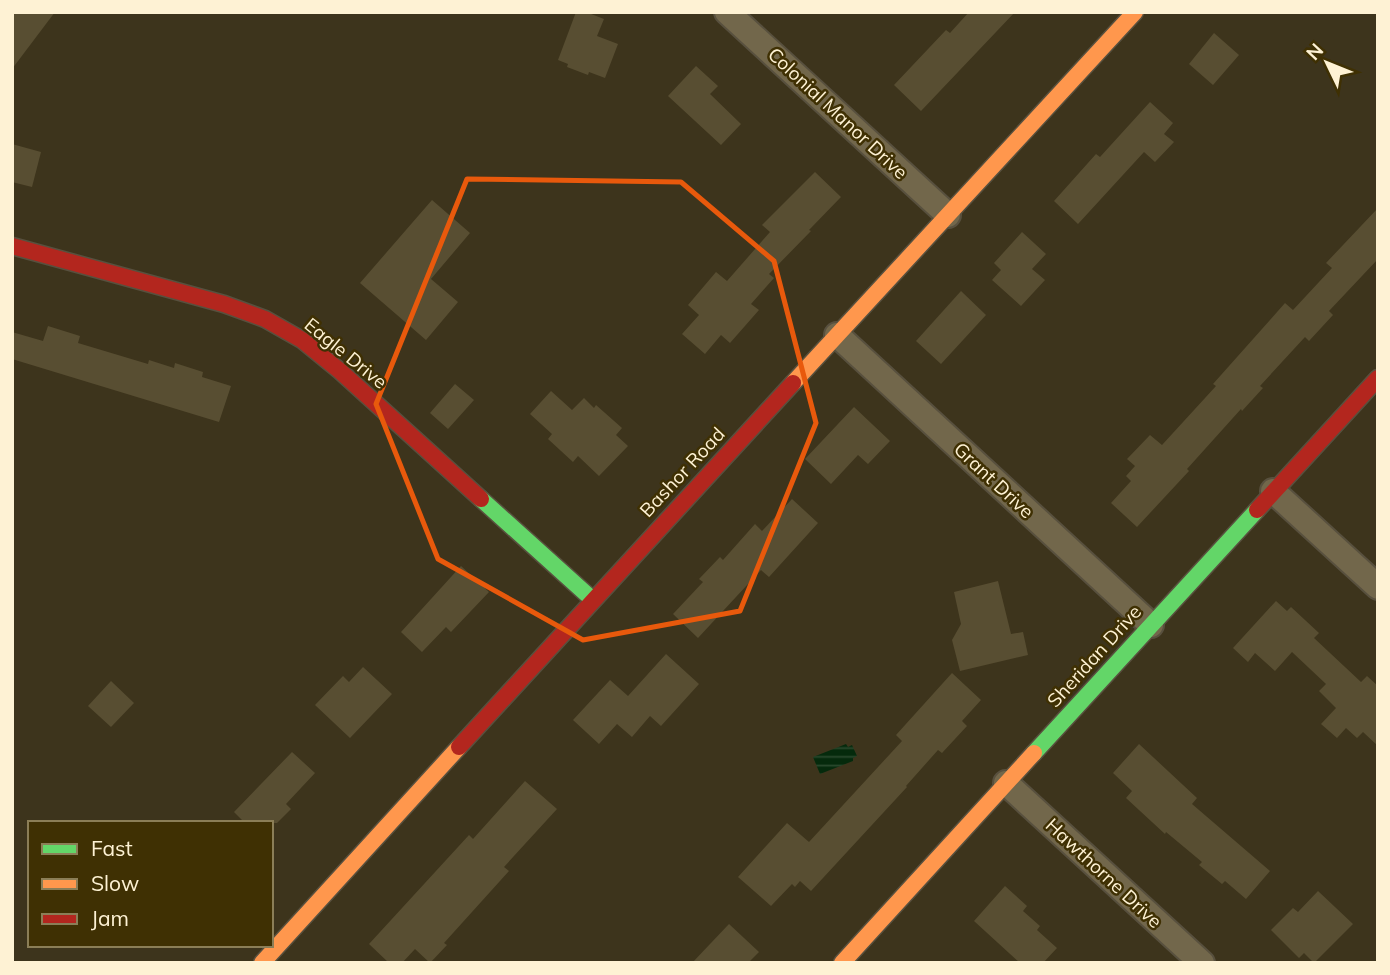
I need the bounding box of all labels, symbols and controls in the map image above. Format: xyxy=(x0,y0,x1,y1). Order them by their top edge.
north arrow xyxy=(1292,28,1362,98)
text: N xyxy=(1301,38,1328,65)
street label: Colonial Manor Drive xyxy=(763,42,913,184)
street label: Eagle Drive xyxy=(300,312,392,394)
street label: Bashor Road xyxy=(634,422,730,522)
street label: Grant Drive xyxy=(949,437,1039,523)
street label: Sheridan Drive xyxy=(1042,600,1146,712)
street label: Hawthorne Drive xyxy=(1041,813,1167,933)
legend xyxy=(28,821,273,947)
text: Fast xyxy=(91,835,133,861)
text: Slow xyxy=(91,870,139,896)
text: Jam xyxy=(91,905,129,931)

